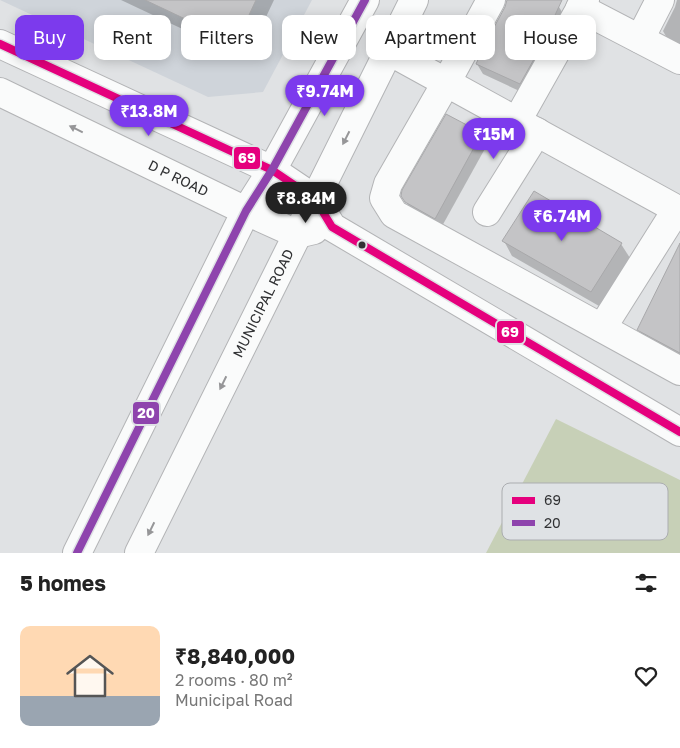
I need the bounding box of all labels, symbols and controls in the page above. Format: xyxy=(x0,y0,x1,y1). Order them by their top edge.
chip: Buy xyxy=(15,15,84,60)
chip: Rent xyxy=(94,15,171,60)
chip: Filters xyxy=(181,15,272,60)
chip: New xyxy=(282,15,356,60)
chip: Apartment xyxy=(366,15,495,60)
chip: House xyxy=(505,15,596,60)
pin: ₹9.74M xyxy=(284,74,366,117)
text: ₹9.74M xyxy=(296,81,354,101)
pin: ₹13.8M xyxy=(108,94,190,137)
text: ₹13.8M xyxy=(121,101,177,121)
pin: ₹15M xyxy=(464,118,524,160)
text: ₹15M xyxy=(473,124,515,144)
one-way arrow xyxy=(69,125,83,133)
one-way arrow xyxy=(342,130,350,145)
line badge: 69 xyxy=(233,146,261,170)
text: 69 xyxy=(238,149,256,166)
street label: D P ROAD xyxy=(146,156,211,200)
pin: ₹8.84M xyxy=(265,182,347,224)
text: ₹8.84M xyxy=(277,188,336,208)
pin: ₹6.74M xyxy=(521,200,603,242)
text: ₹6.74M xyxy=(533,206,591,226)
unlabelled marker xyxy=(357,240,367,250)
street label: MUNICIPAL ROAD xyxy=(229,246,297,360)
line badge: 69 xyxy=(496,320,525,344)
text: 69 xyxy=(501,323,519,340)
one-way arrow xyxy=(219,376,227,390)
line badge: 20 xyxy=(132,401,160,425)
text: 20 xyxy=(137,404,155,421)
legend xyxy=(502,483,668,540)
text: 69 xyxy=(544,491,561,508)
text: 20 xyxy=(544,514,561,531)
one-way arrow xyxy=(147,522,155,536)
icon: filters xyxy=(632,569,660,597)
text: 5 homes xyxy=(20,570,106,596)
text: ₹8,840,000 xyxy=(175,643,295,669)
icon: home xyxy=(60,646,120,706)
icon: heart xyxy=(632,662,660,690)
text: 2 rooms · 80 m² xyxy=(175,670,293,690)
text: Municipal Road xyxy=(175,690,293,710)

